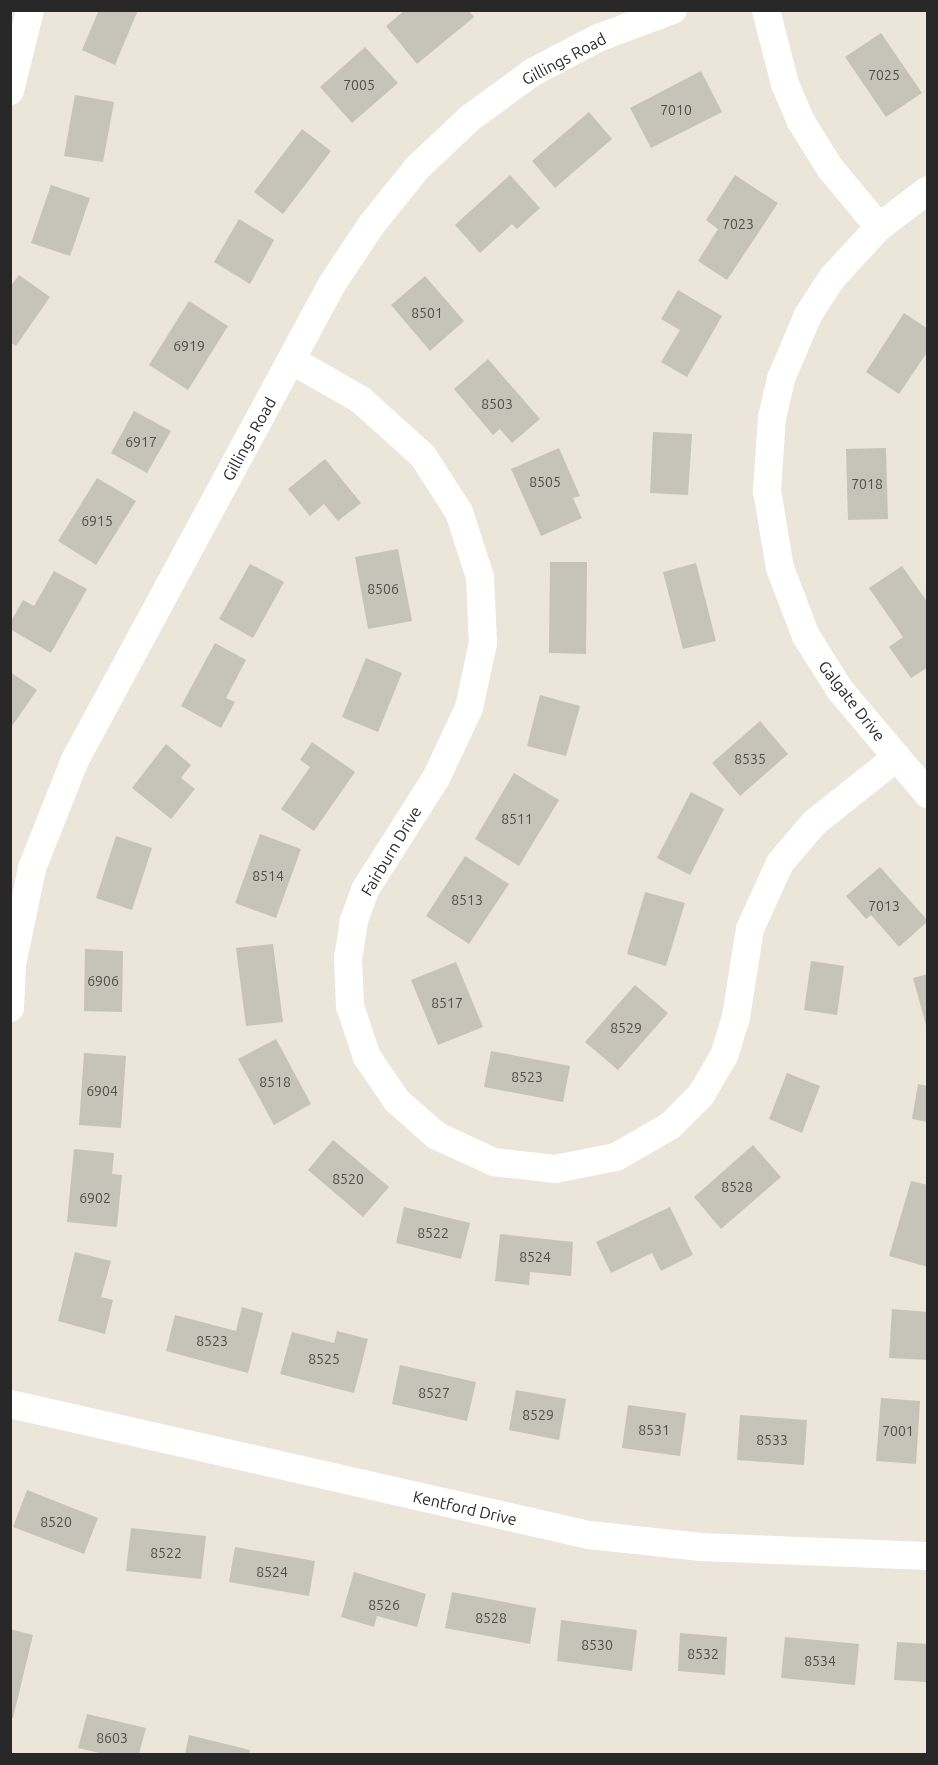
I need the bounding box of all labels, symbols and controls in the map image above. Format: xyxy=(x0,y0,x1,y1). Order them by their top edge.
street label: Gillings Road xyxy=(519,29,609,89)
house number: 7025 xyxy=(868,67,900,83)
house number: 7005 xyxy=(343,77,375,93)
house number: 7010 xyxy=(660,102,692,118)
house number: 7023 xyxy=(722,216,754,232)
house number: 8501 xyxy=(411,305,443,321)
house number: 6919 xyxy=(173,338,205,354)
street label: Gillings Road xyxy=(218,394,280,484)
house number: 8503 xyxy=(481,396,513,412)
house number: 6917 xyxy=(125,434,157,450)
house number: 8505 xyxy=(529,474,561,490)
house number: 7018 xyxy=(851,476,883,492)
house number: 6915 xyxy=(81,513,113,529)
house number: 8506 xyxy=(367,581,399,597)
street label: Galgate Drive xyxy=(815,657,889,745)
house number: 8535 xyxy=(734,751,766,767)
street label: Fairburn Drive xyxy=(357,803,425,899)
house number: 8511 xyxy=(501,811,533,827)
house number: 8514 xyxy=(252,868,284,884)
house number: 8513 xyxy=(451,892,483,908)
house number: 7013 xyxy=(868,898,900,914)
house number: 6906 xyxy=(87,973,119,989)
house number: 8517 xyxy=(431,995,463,1011)
house number: 8529 xyxy=(610,1020,642,1036)
house number: 8523 xyxy=(511,1069,543,1085)
house number: 8518 xyxy=(259,1074,291,1090)
house number: 6904 xyxy=(86,1083,118,1099)
house number: 8520 xyxy=(332,1171,364,1187)
house number: 8528 xyxy=(721,1179,753,1195)
house number: 6902 xyxy=(79,1190,111,1206)
house number: 8522 xyxy=(417,1225,449,1241)
house number: 8524 xyxy=(519,1249,551,1265)
house number: 8523 xyxy=(196,1333,228,1349)
house number: 8525 xyxy=(308,1351,340,1367)
house number: 8527 xyxy=(418,1385,450,1401)
house number: 8529 xyxy=(522,1407,554,1423)
house number: 8531 xyxy=(638,1422,670,1438)
house number: 7001 xyxy=(882,1423,914,1439)
house number: 8533 xyxy=(756,1432,788,1448)
street label: Kentford Drive xyxy=(411,1487,519,1529)
house number: 8520 xyxy=(40,1514,72,1530)
house number: 8522 xyxy=(150,1545,182,1561)
house number: 8524 xyxy=(256,1564,288,1580)
house number: 8526 xyxy=(368,1597,400,1613)
house number: 8528 xyxy=(475,1610,507,1626)
house number: 8530 xyxy=(581,1637,613,1653)
house number: 8532 xyxy=(687,1646,719,1662)
house number: 8534 xyxy=(804,1653,836,1669)
house number: 8603 xyxy=(96,1730,128,1746)

